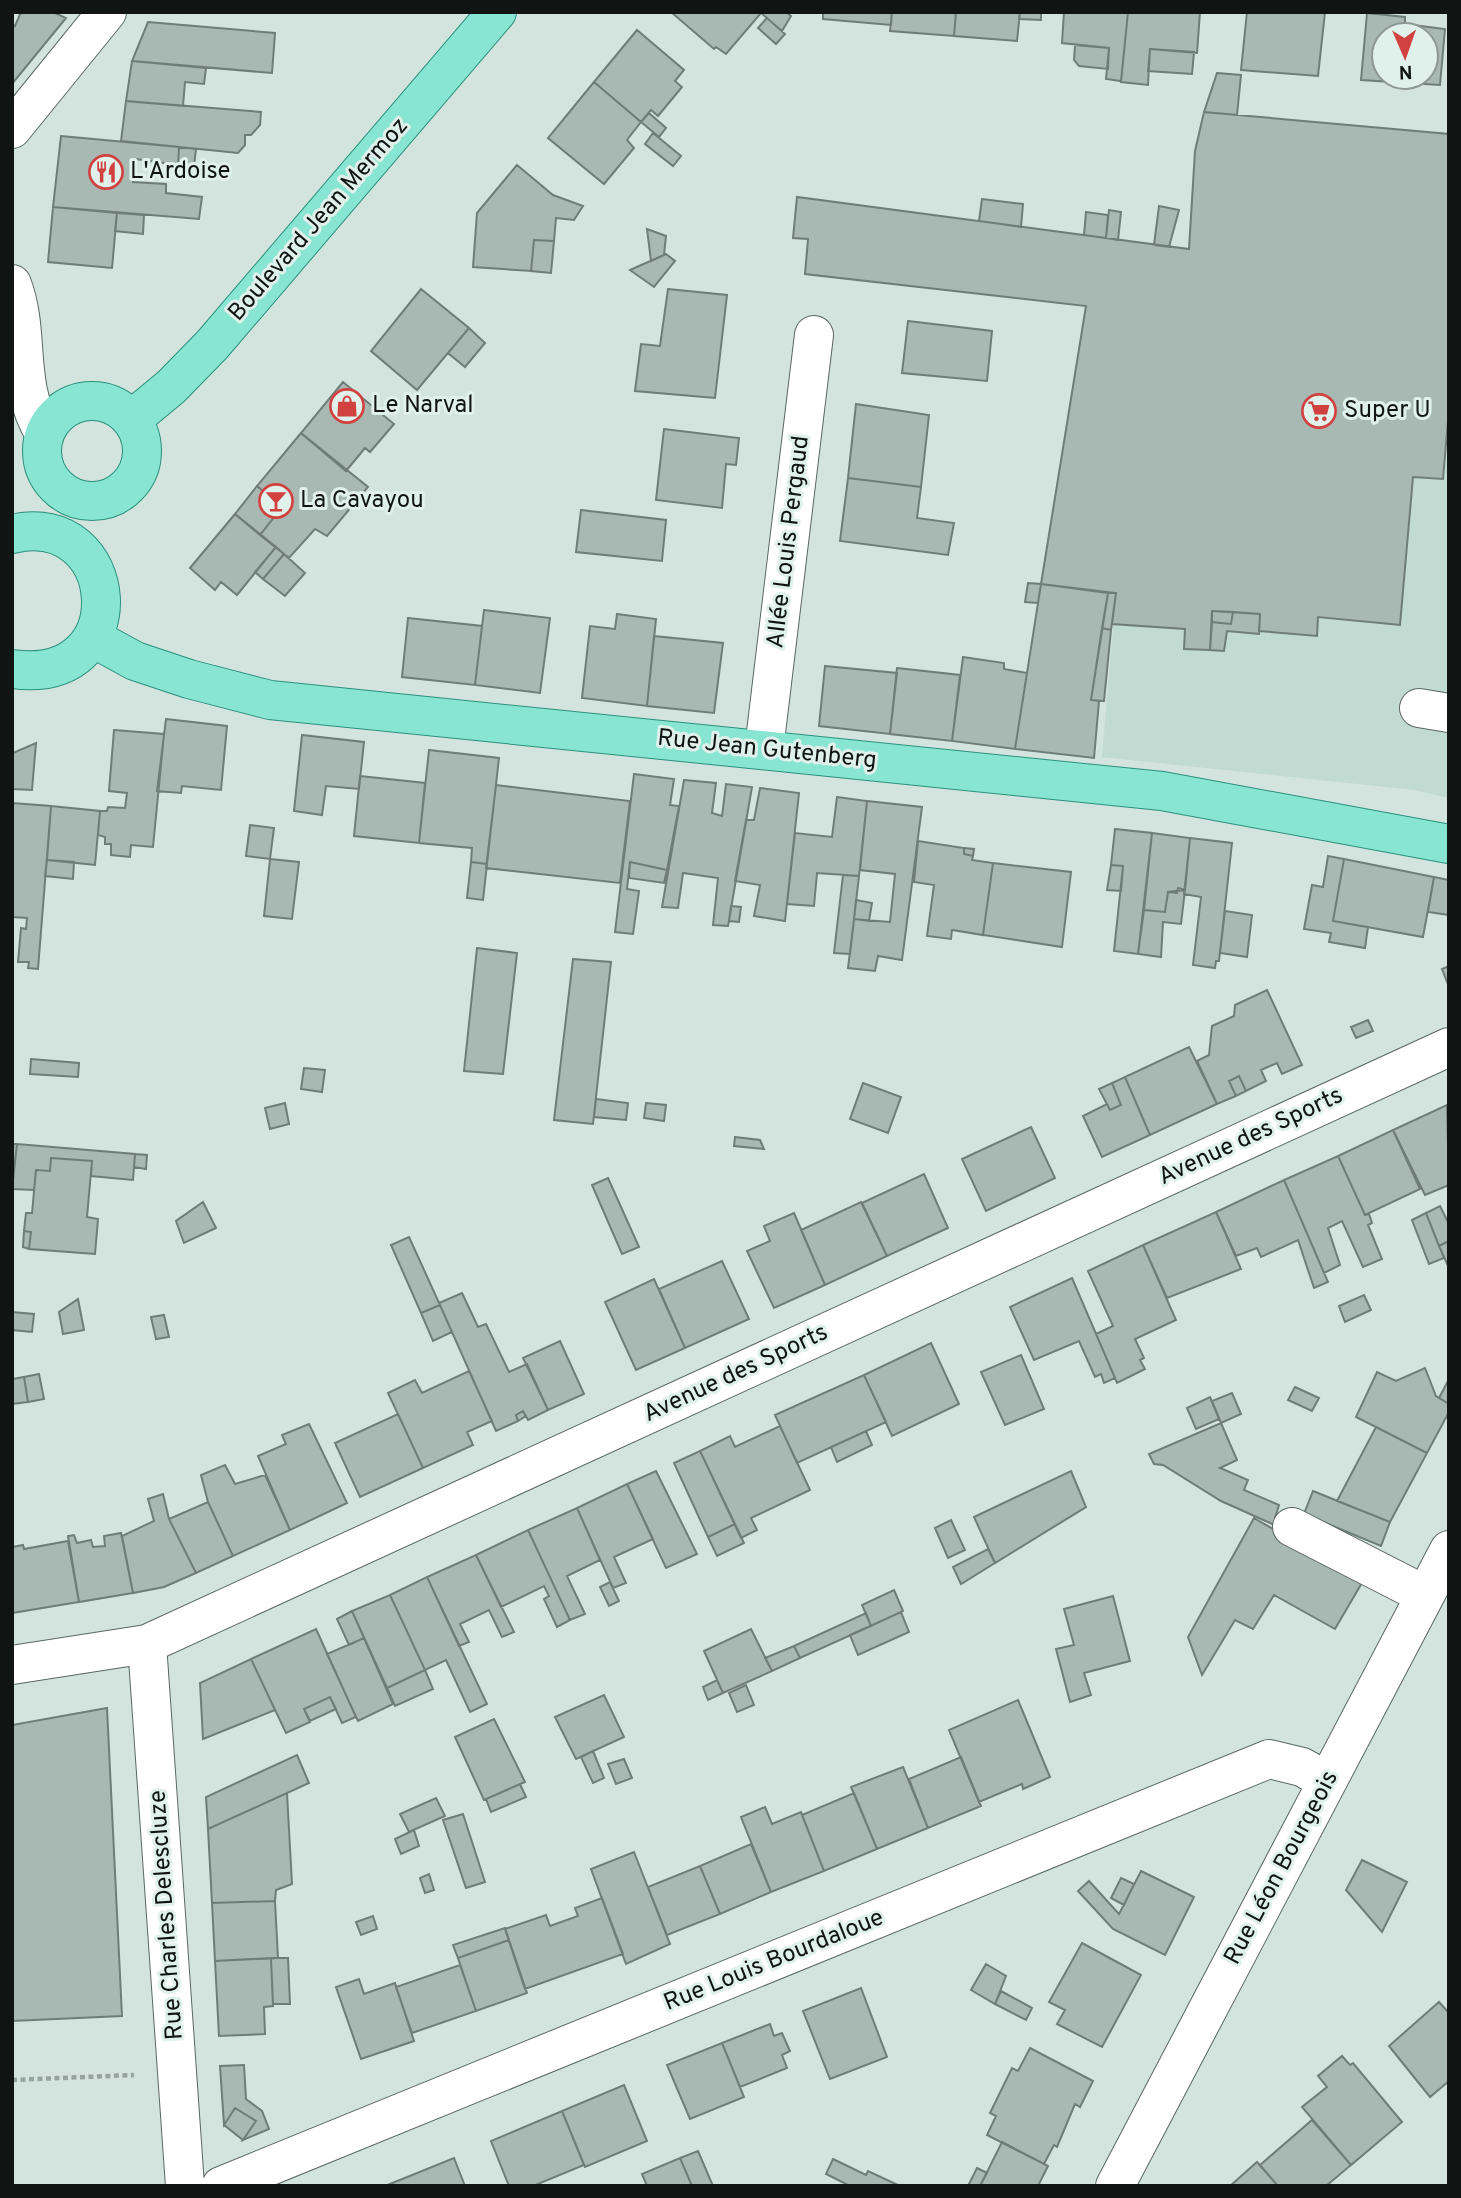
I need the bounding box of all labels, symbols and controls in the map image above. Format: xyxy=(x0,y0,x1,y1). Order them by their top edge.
north arrow xyxy=(1370,21,1440,91)
text: N xyxy=(1398,59,1413,83)
street label: Boulevard Jean Mermoz xyxy=(222,112,416,328)
restaurant icon: L'Ardoise xyxy=(87,153,125,191)
place label: L'Ardoise xyxy=(130,157,231,187)
shop icon: Le Narval xyxy=(328,387,366,425)
place label: Le Narval xyxy=(372,391,473,421)
supermarket icon: Super U xyxy=(1300,392,1338,430)
place label: Super U xyxy=(1344,396,1431,426)
street label: Allée Louis Pergaud xyxy=(761,434,817,650)
bar icon: La Cavayou xyxy=(257,482,295,520)
place label: La Cavayou xyxy=(300,486,424,516)
street label: Rue Jean Gutenberg xyxy=(656,724,878,776)
street label: Avenue des Sports xyxy=(1154,1081,1348,1193)
street label: Avenue des Sports xyxy=(639,1318,833,1430)
street label: Rue Léon Bourgeois xyxy=(1218,1766,1346,1970)
street label: Rue Charles Delescluze xyxy=(143,1789,191,2041)
street label: Rue Louis Bourdaloue xyxy=(660,1903,888,2019)

